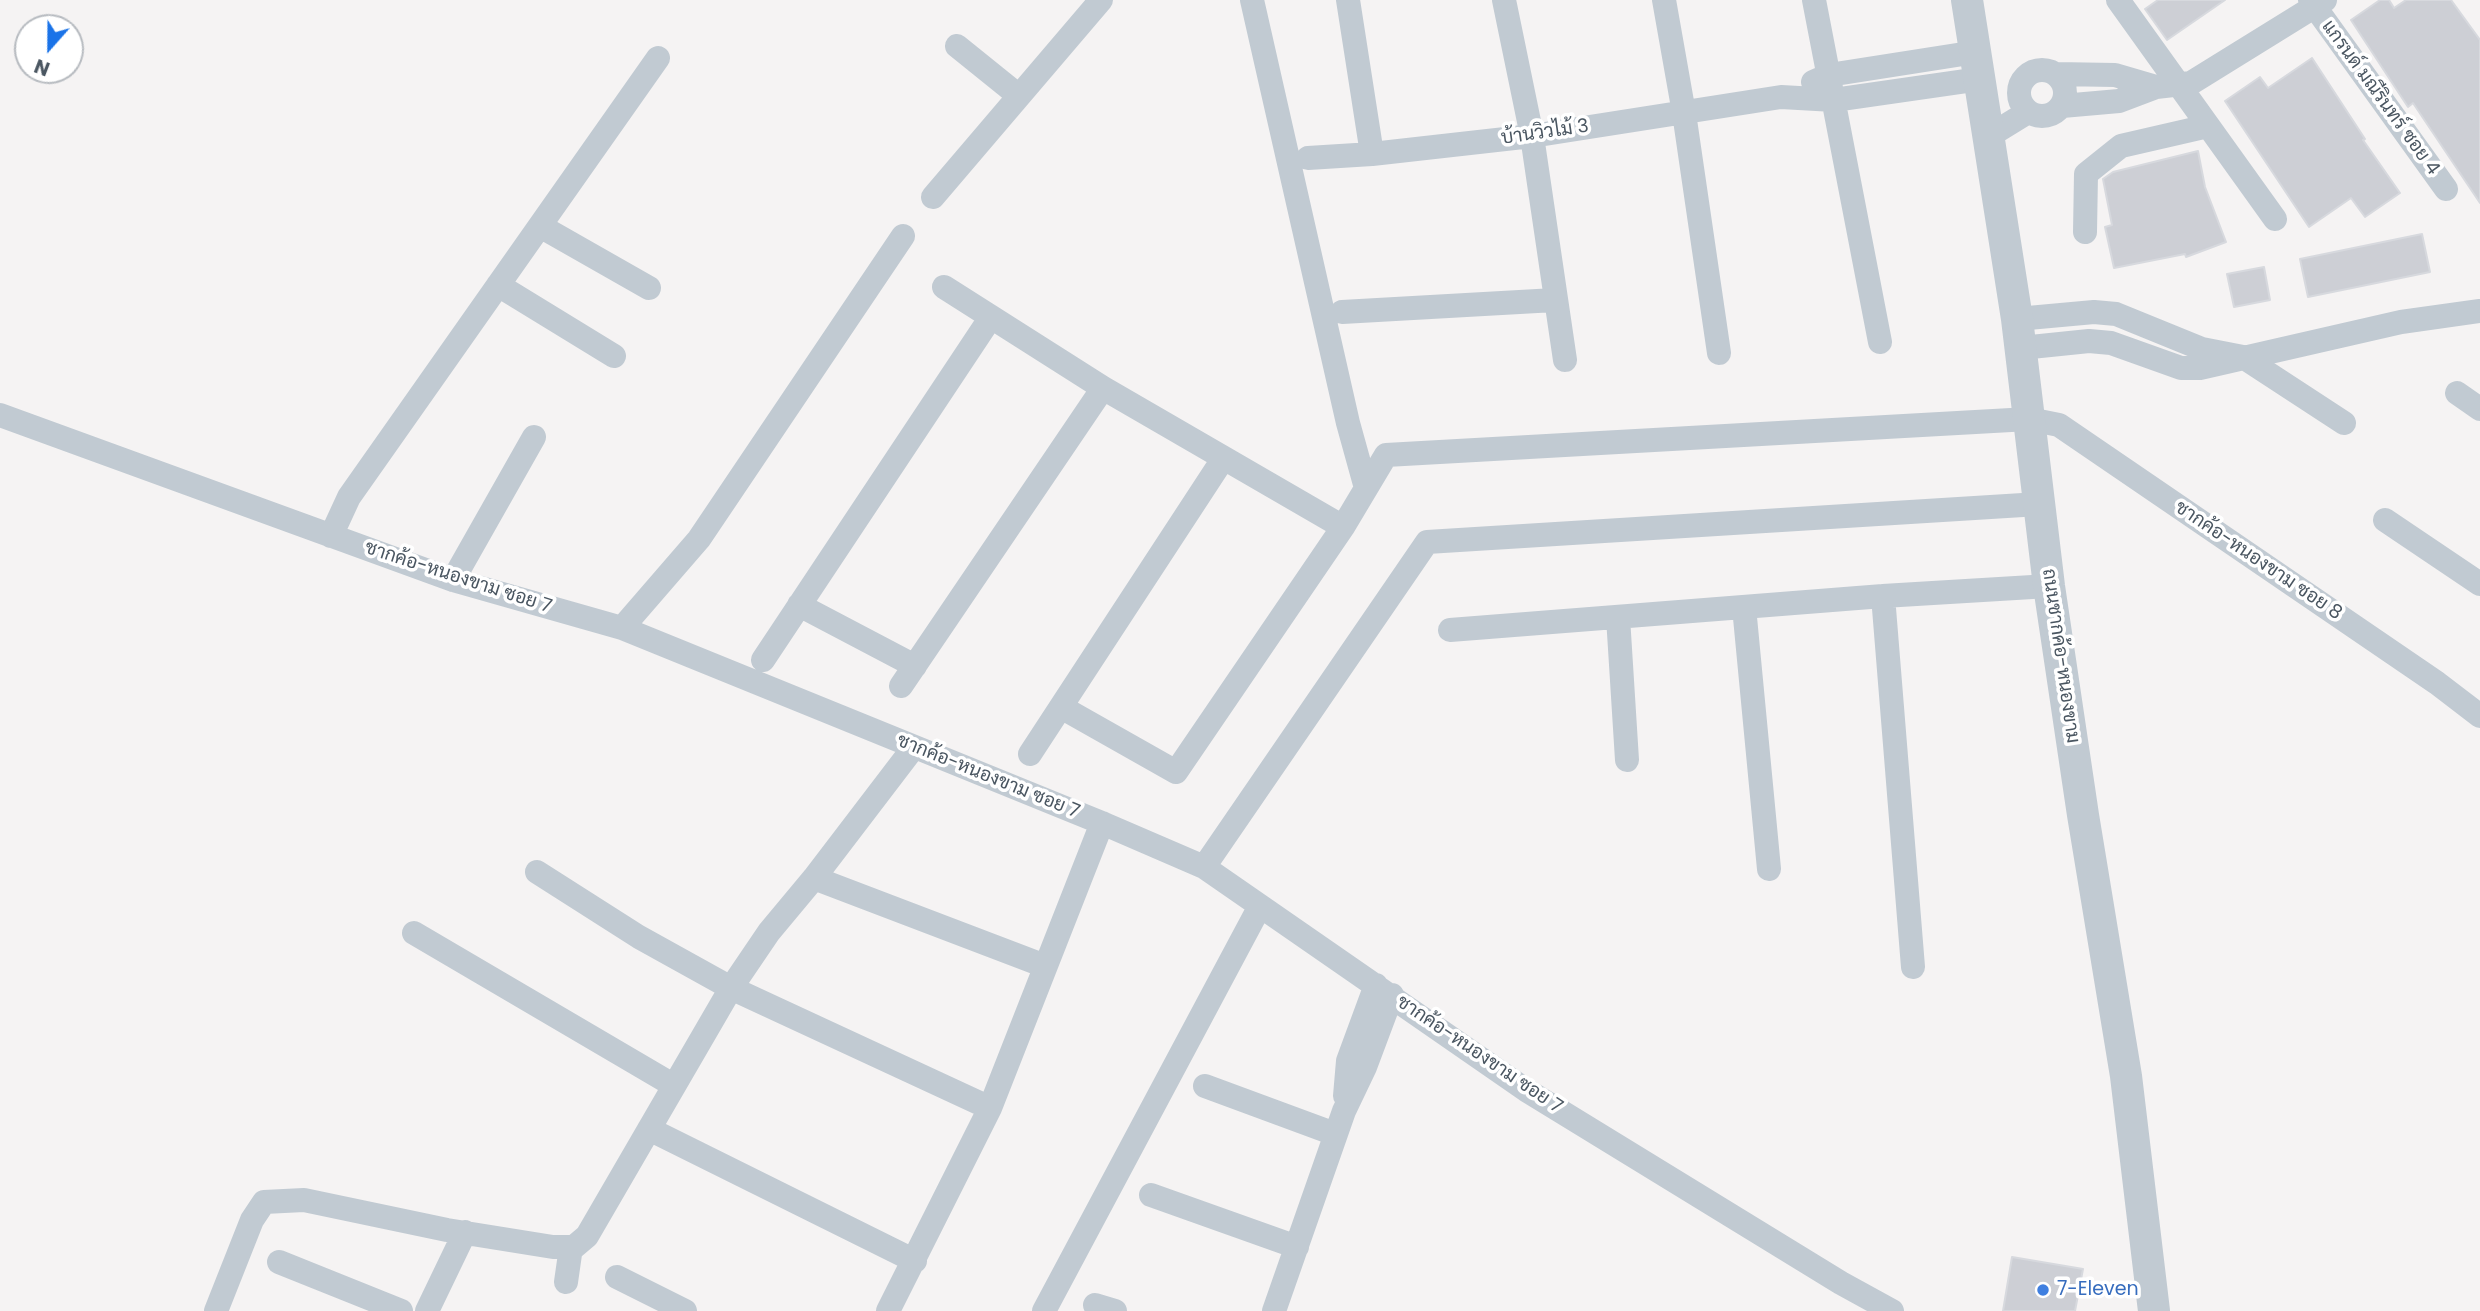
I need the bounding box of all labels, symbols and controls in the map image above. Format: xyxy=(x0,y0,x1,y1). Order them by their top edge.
north arrow xyxy=(14,14,84,84)
street label: แกรนด์ มณีรินทร์ ซอย 4 xyxy=(2316,16,2444,180)
text: N xyxy=(31,52,54,82)
street label: บ้านวิวไม้ 3 xyxy=(1500,116,1590,150)
street label: ชากค้อ-หนองขาม ซอย 8 xyxy=(2170,497,2346,625)
street label: ชากค้อ-หนองขาม ซอย 7 xyxy=(362,537,554,619)
street label: ถนนชากค้อ-หนองขาม xyxy=(2036,567,2084,745)
street label: ชากค้อ-หนองขาม ซอย 7 xyxy=(893,730,1083,824)
street label: ชากค้อ-หนองขาม ซอย 7 xyxy=(1392,991,1566,1119)
place label: 7-Eleven xyxy=(2057,1279,2139,1301)
marker: 7-Eleven xyxy=(2035,1282,2051,1298)

